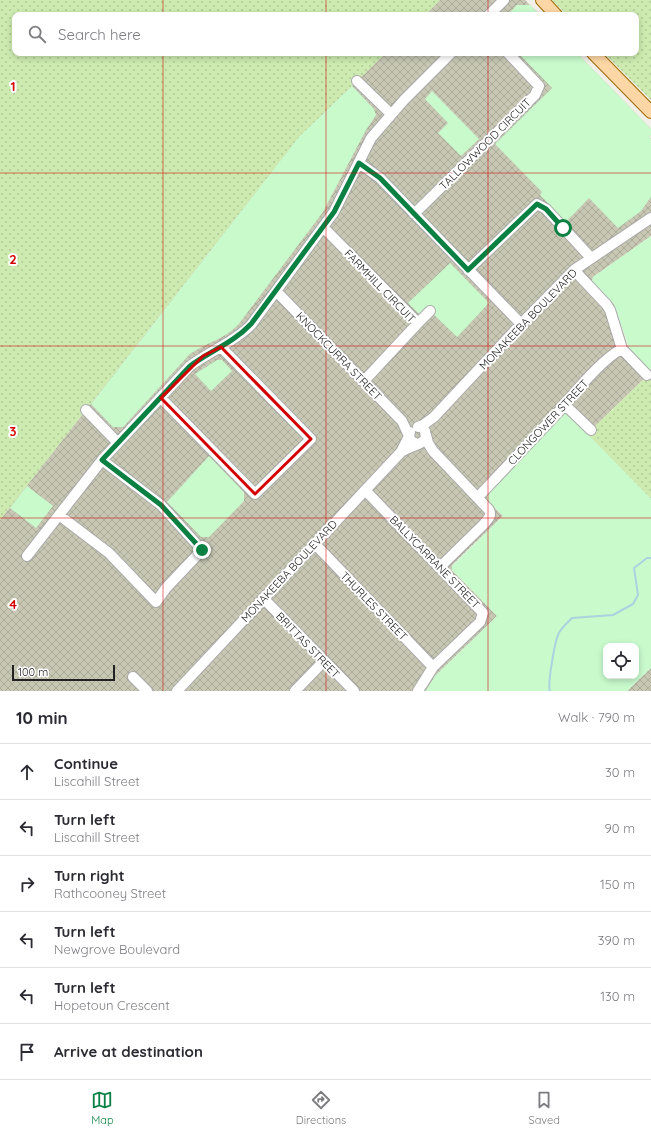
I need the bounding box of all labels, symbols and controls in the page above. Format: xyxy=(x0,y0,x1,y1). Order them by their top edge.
search box xyxy=(12,12,639,56)
icon: search xyxy=(26,23,48,45)
text: Search here xyxy=(58,25,141,44)
text: 1 xyxy=(10,78,16,94)
street label: TALLOWWOOD CIRCUIT xyxy=(436,95,534,193)
route start xyxy=(554,219,572,237)
street label: FARMHILL CIRCUIT xyxy=(341,246,419,326)
text: 2 xyxy=(9,251,17,267)
street label: MONAKEEBA BOULEVARD xyxy=(476,266,580,372)
street label: KNOCKCURRA STREET xyxy=(293,309,385,403)
street label: CLONGOWER STREET xyxy=(505,376,592,468)
text: 3 xyxy=(10,423,17,439)
street label: BALLYCARRANE STREET xyxy=(387,513,483,612)
street label: MONAKEEBA BOULEVARD xyxy=(238,517,340,625)
route end xyxy=(193,541,211,559)
street label: THURLES STREET xyxy=(338,569,411,644)
text: 4 xyxy=(9,596,17,612)
street label: BRITTAS STREET xyxy=(273,609,343,681)
map controls xyxy=(603,643,639,679)
button: locate xyxy=(603,643,639,679)
scale bar xyxy=(12,663,115,682)
text: 100 m xyxy=(18,665,48,679)
text: 10 min xyxy=(16,707,68,728)
text: Walk · 790 m xyxy=(558,709,635,725)
text: Continue xyxy=(54,754,118,773)
icon: ahead xyxy=(16,761,38,783)
text: 30 m xyxy=(605,764,635,780)
text: Liscahill Street xyxy=(54,773,140,789)
text: Turn left xyxy=(54,810,116,829)
icon: left xyxy=(16,817,38,839)
text: 90 m xyxy=(605,820,635,836)
text: Liscahill Street xyxy=(54,829,140,845)
text: Turn right xyxy=(54,866,125,885)
icon: right xyxy=(16,873,38,895)
text: 150 m xyxy=(600,876,635,892)
text: Rathcooney Street xyxy=(54,885,166,901)
text: Turn left xyxy=(54,922,116,941)
icon: left xyxy=(16,929,38,951)
text: 390 m xyxy=(598,932,635,948)
text: Newgrove Boulevard xyxy=(54,941,180,957)
text: Turn left xyxy=(54,978,116,997)
icon: left xyxy=(16,985,38,1007)
text: 130 m xyxy=(600,988,635,1004)
text: Hopetoun Crescent xyxy=(54,997,170,1013)
icon: arrive xyxy=(16,1041,38,1063)
text: Arrive at destination xyxy=(54,1042,203,1061)
tab: Map xyxy=(91,1089,114,1127)
tab: Directions xyxy=(296,1089,346,1127)
tab: Saved xyxy=(528,1089,560,1127)

